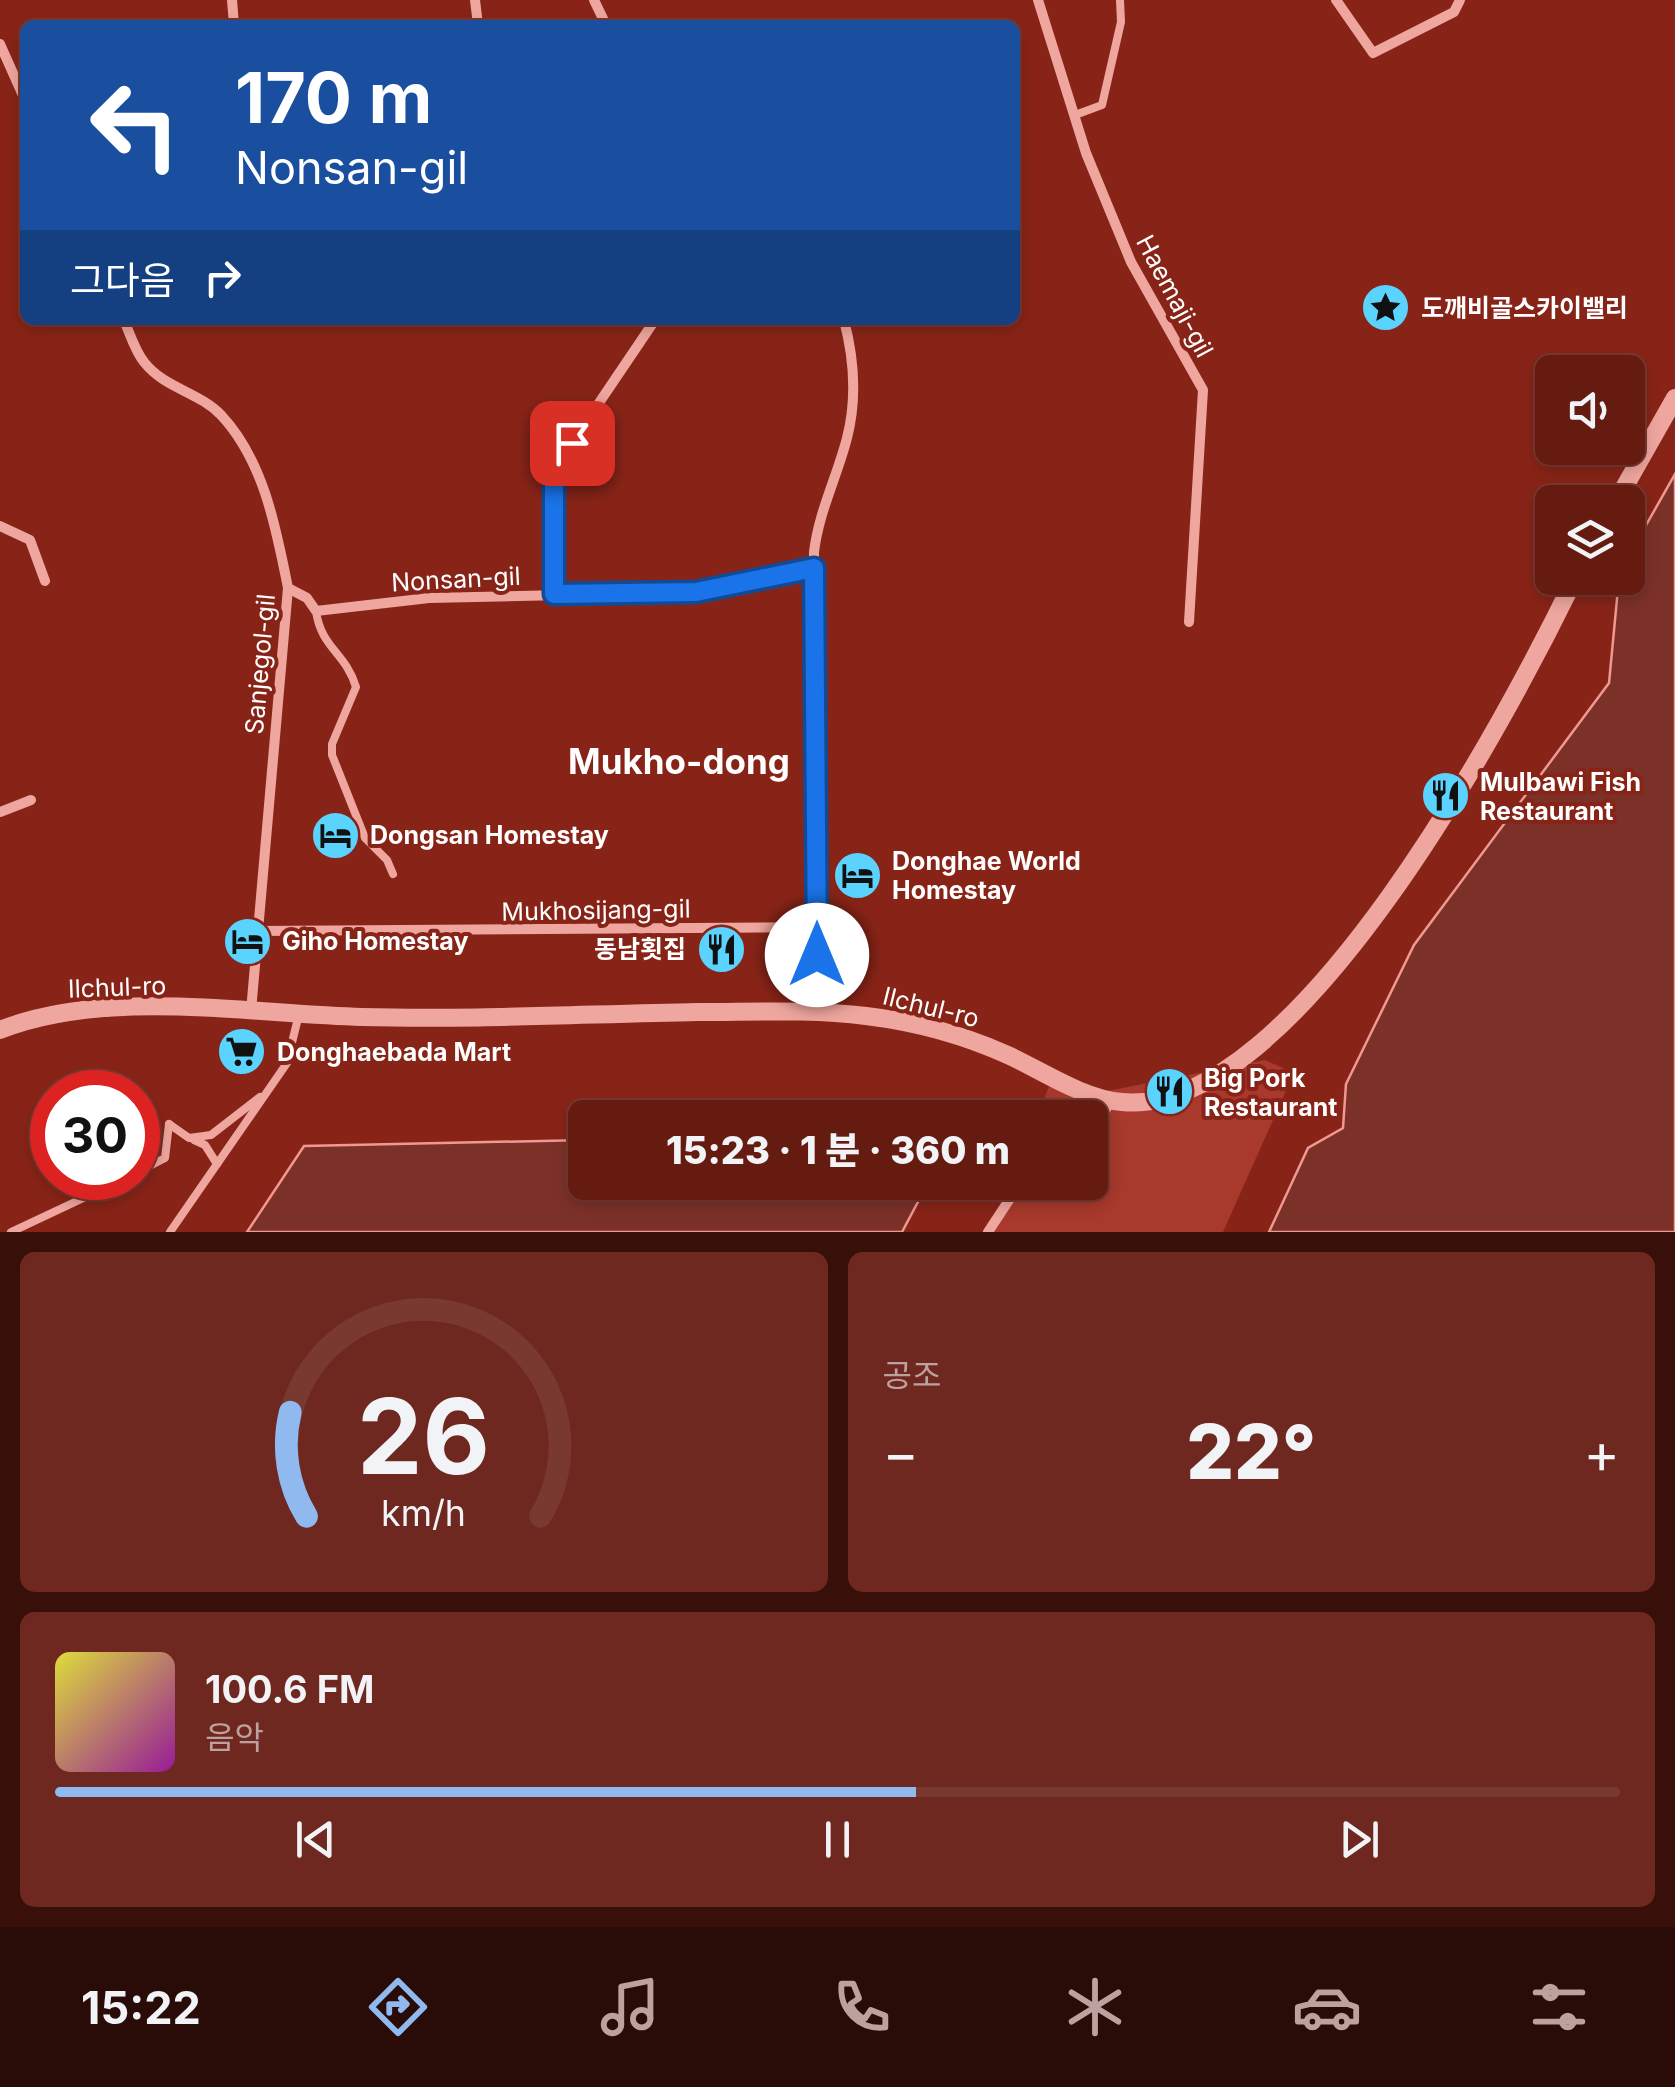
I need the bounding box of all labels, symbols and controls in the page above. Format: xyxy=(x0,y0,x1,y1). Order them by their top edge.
text: 170 m xyxy=(235,55,432,140)
icon: left xyxy=(70,60,200,190)
text: Nonsan-gil xyxy=(235,140,468,195)
street label: Haemaji-gil xyxy=(1130,230,1220,362)
icon: right xyxy=(195,250,250,305)
text: 그다음 xyxy=(70,257,175,303)
place icon: 도깨비골스카이밸리 xyxy=(1360,282,1412,334)
place label: 도깨비골스카이밸리 xyxy=(1421,293,1628,323)
map controls xyxy=(1535,355,1645,595)
button: sound xyxy=(1535,355,1645,465)
pin xyxy=(530,401,615,486)
icon: arrive xyxy=(545,416,600,471)
button: layers xyxy=(1535,485,1645,595)
street label: Nonsan-gil xyxy=(391,561,521,597)
street label: Sanjegol-gil xyxy=(239,593,281,735)
district label: Mukho-dong xyxy=(568,740,790,782)
place label: Mulbawi Fish Restaurant xyxy=(1480,767,1641,826)
restaurant icon: Mulbawi Fish Restaurant xyxy=(1419,770,1471,822)
hotel icon: Dongsan Homestay xyxy=(309,809,361,861)
place label: Dongsan Homestay xyxy=(370,820,609,850)
place label: Donghae World Homestay xyxy=(892,846,1081,905)
hotel icon: Donghae World Homestay xyxy=(831,849,883,901)
street label: Mukhosijang-gil xyxy=(501,893,691,927)
position arrow xyxy=(765,903,869,1007)
hotel icon: Giho Homestay xyxy=(221,915,273,967)
restaurant icon: 동남횟집 xyxy=(695,923,747,975)
place label: Giho Homestay xyxy=(282,926,469,956)
place label: 동남횟집 xyxy=(594,934,686,964)
street label: Ilchul-ro xyxy=(67,970,167,1004)
street label: Ilchul-ro xyxy=(880,981,982,1033)
supermarket icon: Donghaebada Mart xyxy=(216,1026,268,1078)
place label: Donghaebada Mart xyxy=(277,1037,511,1067)
place label: Big Pork Restaurant xyxy=(1204,1063,1337,1122)
restaurant icon: Big Pork Restaurant xyxy=(1143,1066,1195,1118)
speed limit sign: 30 xyxy=(30,1070,160,1200)
text: 15:23 · 1 분 · 360 m xyxy=(666,1127,1010,1173)
text: 공조 xyxy=(883,1356,941,1395)
text: 26 xyxy=(357,1373,490,1499)
text: 22° xyxy=(1186,1406,1316,1497)
text: − xyxy=(883,1420,919,1486)
text: + xyxy=(1584,1420,1620,1486)
text: km/h xyxy=(381,1491,466,1535)
text: 100.6 FM xyxy=(205,1666,374,1712)
text: 음악 xyxy=(205,1718,264,1757)
icon: previous xyxy=(288,1812,343,1867)
icon: pause xyxy=(810,1812,865,1867)
icon: next xyxy=(1332,1812,1387,1867)
icon: directions xyxy=(363,1972,433,2042)
icon: music xyxy=(595,1972,665,2042)
icon: phone xyxy=(827,1972,897,2042)
icon: climate xyxy=(1060,1972,1130,2042)
icon: car xyxy=(1292,1972,1362,2042)
icon: filters xyxy=(1524,1972,1594,2042)
text: 15:22 xyxy=(81,1980,201,2035)

